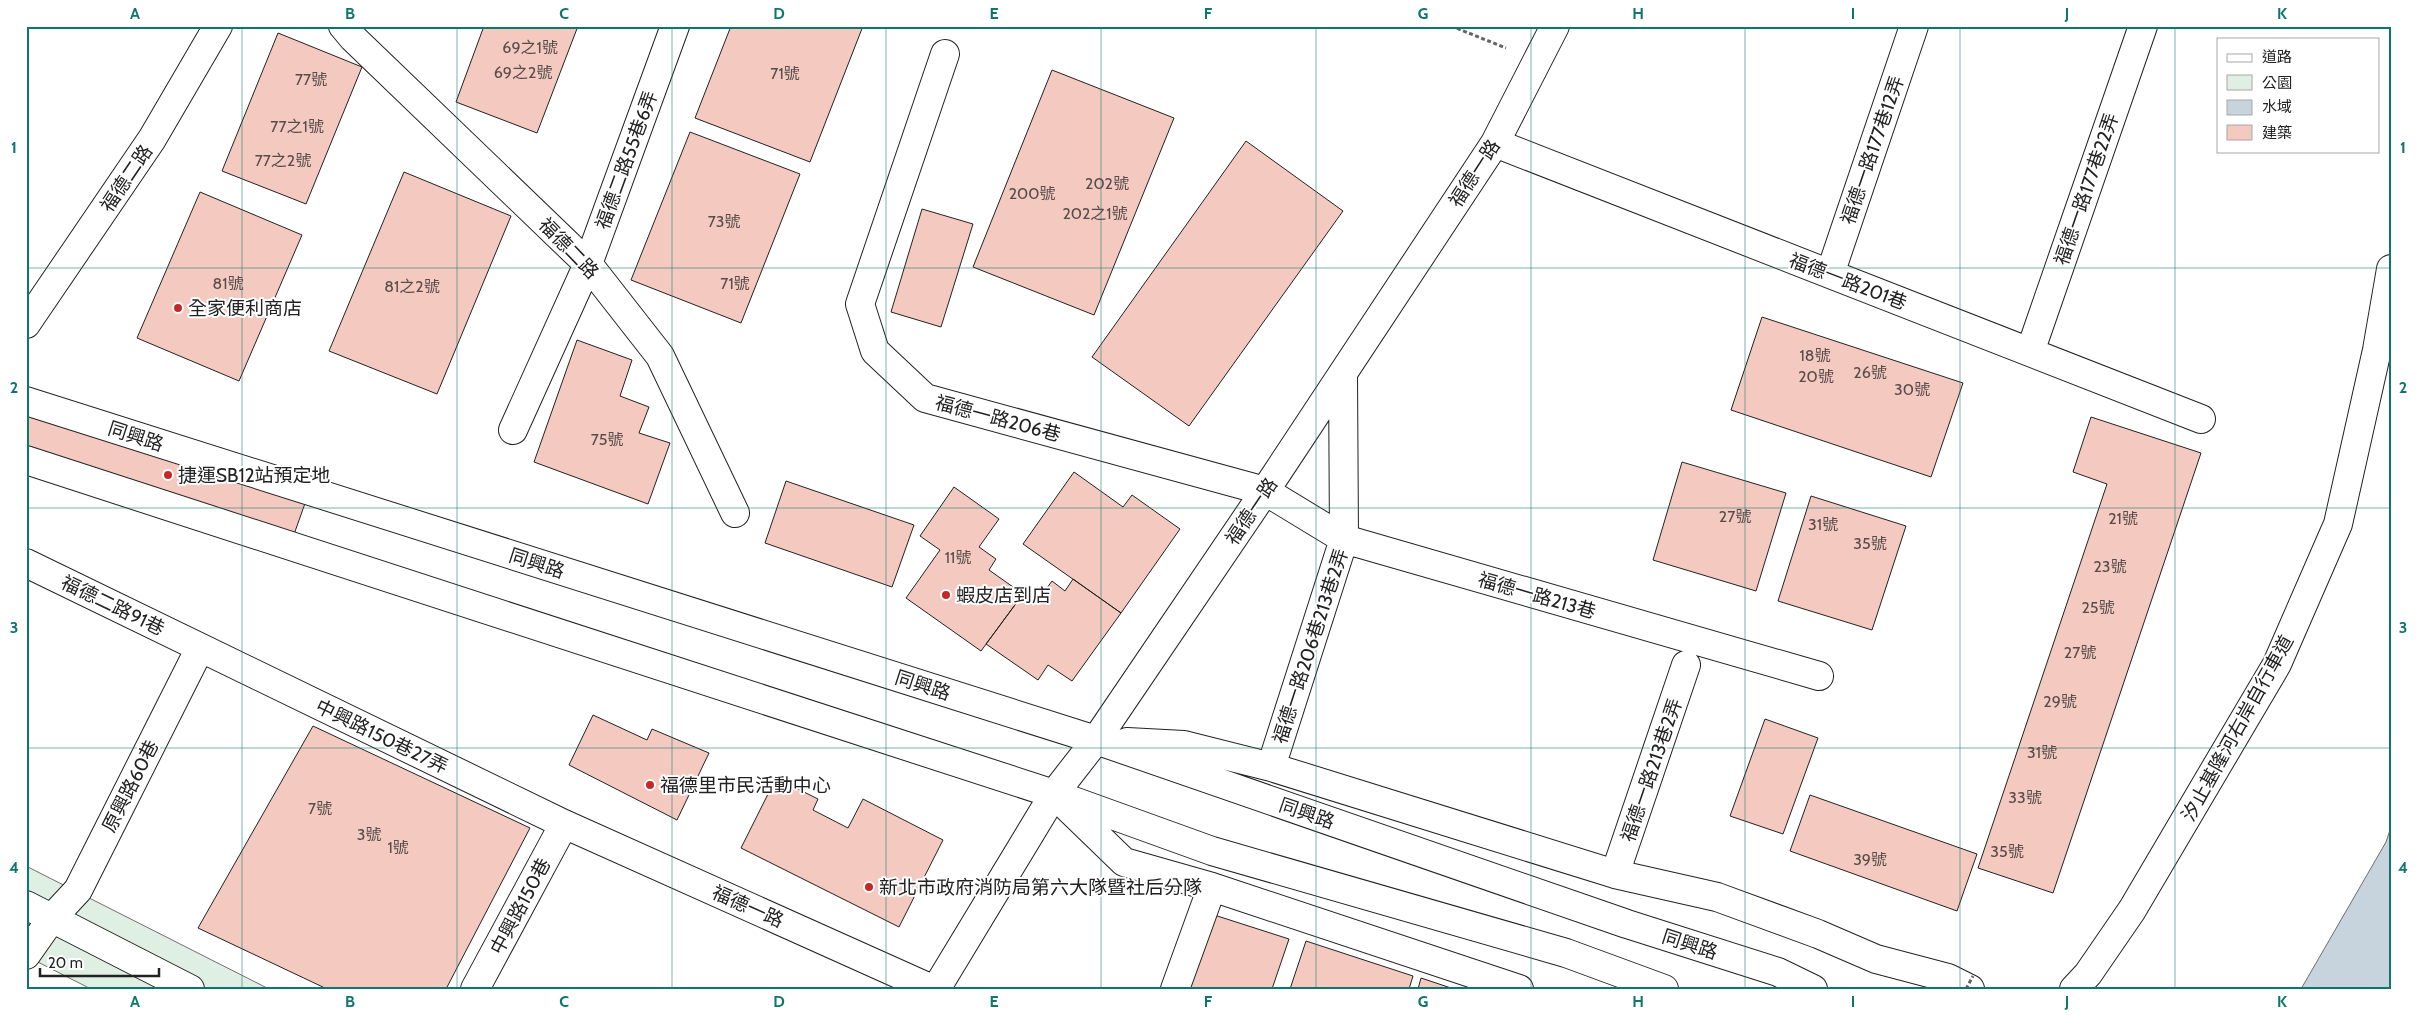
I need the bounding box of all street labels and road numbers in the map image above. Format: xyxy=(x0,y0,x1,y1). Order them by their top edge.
street label: 福德一路177巷12弄 xyxy=(1836,73,1909,227)
street label: 福德二路55巷6弄 xyxy=(591,88,662,232)
street label: 福德一路177巷22弄 xyxy=(2050,110,2123,268)
street label: 福德一路 xyxy=(1444,135,1505,211)
street label: 福德二路 xyxy=(96,140,157,216)
street label: 福德二路 xyxy=(534,213,603,284)
street label: 福德一路201巷 xyxy=(1786,248,1910,314)
street label: 福德一路206巷 xyxy=(933,391,1063,446)
street label: 同興路 xyxy=(105,417,167,456)
street label: 福德一路 xyxy=(1221,473,1282,549)
street label: 同興路 xyxy=(506,544,568,583)
street label: 福德一路206巷213巷2弄 xyxy=(1268,546,1353,746)
street label: 福德一路213巷 xyxy=(1475,568,1598,623)
street label: 福德二路91巷 xyxy=(57,571,168,640)
street label: 汐止基隆河右岸自行車道 xyxy=(2177,631,2298,825)
street label: 同興路 xyxy=(892,666,954,705)
street label: 中興路150巷27弄 xyxy=(312,694,452,778)
street label: 福德一路213巷2弄 xyxy=(1616,695,1687,845)
street label: 原興路60巷 xyxy=(97,736,163,836)
street label: 同興路 xyxy=(1276,793,1338,834)
street label: 中興路150巷 xyxy=(485,854,555,958)
street label: 福德一路 xyxy=(708,880,787,932)
street label: 同興路 xyxy=(1659,925,1721,964)

